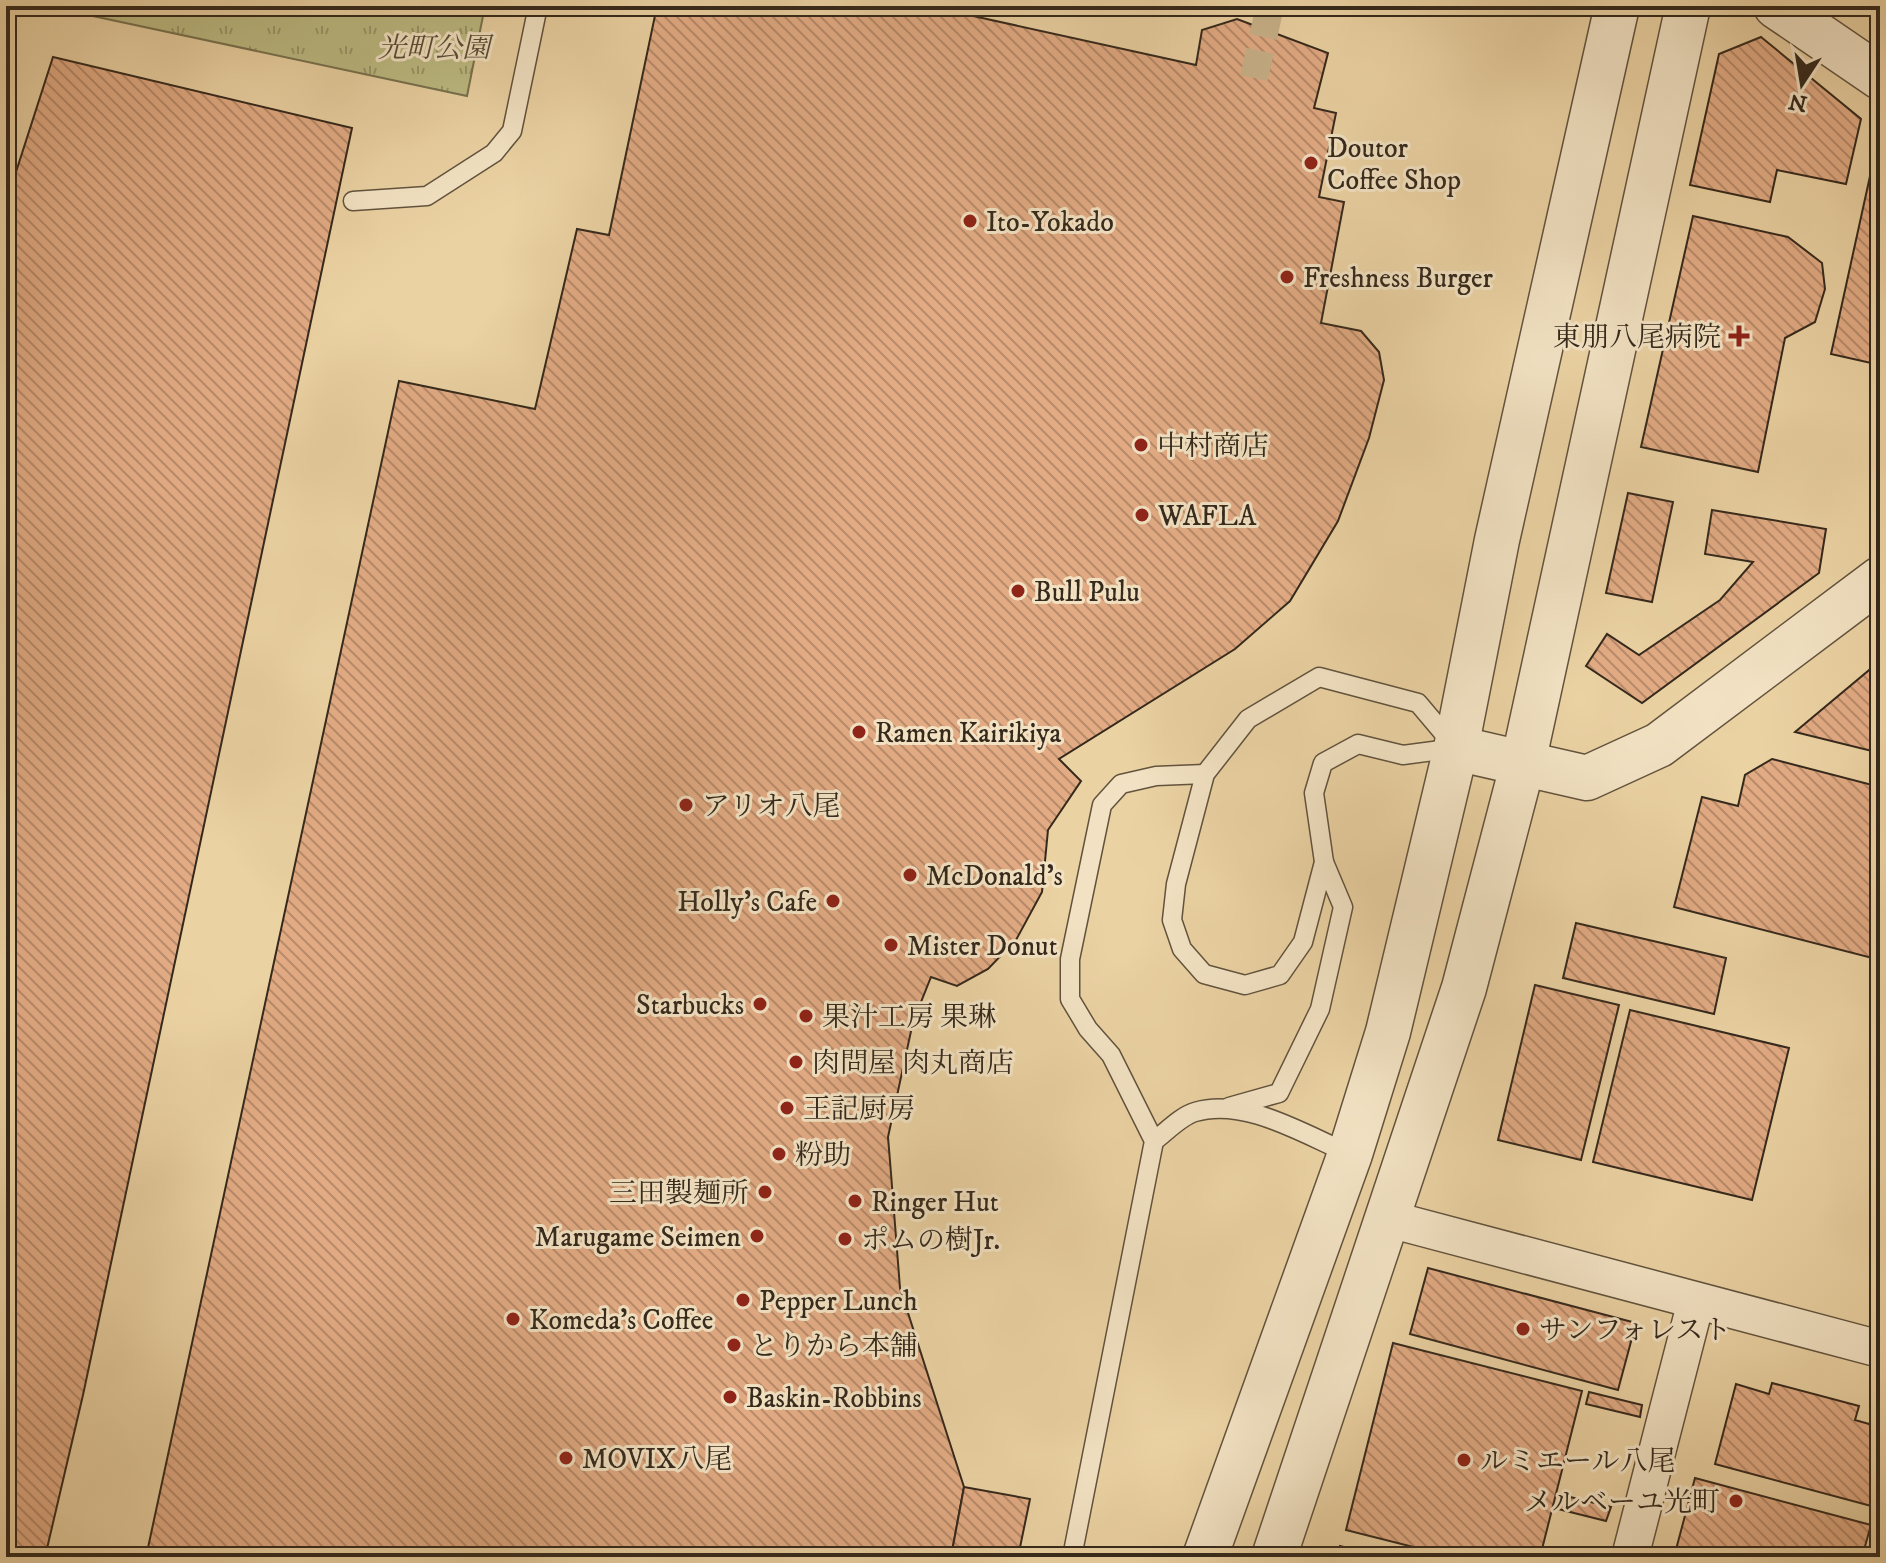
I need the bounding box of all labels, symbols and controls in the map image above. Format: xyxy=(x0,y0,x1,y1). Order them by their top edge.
park label: 光町公園 xyxy=(378,31,494,66)
north arrow xyxy=(1762,44,1842,124)
text: N xyxy=(1787,87,1810,117)
place label: Doutor Coffee Shop xyxy=(1327,131,1461,198)
marker: Doutor Coffee Shop xyxy=(1302,154,1320,172)
place label: Ito-Yokado xyxy=(986,205,1114,240)
marker: Ito-Yokado xyxy=(961,212,979,230)
place label: Freshness Burger xyxy=(1303,261,1494,296)
marker: Freshness Burger xyxy=(1278,268,1296,286)
place label: 東朋八尾病院 xyxy=(1553,320,1721,355)
marker: 東朋八尾病院 xyxy=(1728,325,1750,347)
place label: 中村商店 xyxy=(1157,429,1269,464)
marker: 中村商店 xyxy=(1132,436,1150,454)
place label: WAFLA xyxy=(1157,499,1257,534)
marker: WAFLA xyxy=(1133,506,1151,524)
place label: Bull Pulu xyxy=(1034,575,1140,610)
marker: Bull Pulu xyxy=(1009,582,1027,600)
place label: Ramen Kairikiya xyxy=(875,716,1061,751)
marker: Ramen Kairikiya xyxy=(850,723,868,741)
place label: アリオ八尾 xyxy=(702,789,841,824)
marker: アリオ八尾 xyxy=(677,796,695,814)
place label: McDonald's xyxy=(926,859,1063,894)
marker: McDonald's xyxy=(901,866,919,884)
place label: Holly's Cafe xyxy=(677,885,817,920)
marker: Holly's Cafe xyxy=(824,892,842,910)
place label: Mister Donut xyxy=(907,929,1058,964)
marker: Mister Donut xyxy=(882,936,900,954)
place label: Starbucks xyxy=(636,988,744,1023)
marker: Starbucks xyxy=(751,995,769,1013)
place label: 果汁工房 果琳 xyxy=(822,1000,996,1035)
marker: 果汁工房 果琳 xyxy=(797,1007,815,1025)
place label: 肉問屋 肉丸商店 xyxy=(812,1046,1014,1081)
marker: 肉問屋 肉丸商店 xyxy=(787,1053,805,1071)
place label: 王記厨房 xyxy=(803,1092,915,1127)
marker: 王記厨房 xyxy=(778,1099,796,1117)
place label: 粉助 xyxy=(795,1138,851,1173)
marker: 粉助 xyxy=(770,1145,788,1163)
place label: 三田製麺所 xyxy=(609,1176,749,1211)
marker: 三田製麺所 xyxy=(756,1183,774,1201)
place label: Ringer Hut xyxy=(871,1185,999,1220)
marker: Ringer Hut xyxy=(846,1192,864,1210)
place label: Marugame Seimen xyxy=(535,1220,741,1255)
place label: ポムの樹Jr. xyxy=(861,1223,1000,1258)
marker: Marugame Seimen xyxy=(748,1227,766,1245)
marker: ポムの樹Jr. xyxy=(836,1230,854,1248)
place label: Pepper Lunch xyxy=(759,1284,918,1319)
marker: Pepper Lunch xyxy=(734,1291,752,1309)
place label: Komeda's Coffee xyxy=(529,1303,713,1338)
marker: Komeda's Coffee xyxy=(504,1310,522,1328)
place label: サンフォレスト xyxy=(1539,1313,1731,1348)
marker: サンフォレスト xyxy=(1514,1320,1532,1338)
place label: とりから本舗 xyxy=(750,1329,918,1364)
marker: とりから本舗 xyxy=(725,1336,743,1354)
place label: Baskin-Robbins xyxy=(746,1381,922,1416)
marker: Baskin-Robbins xyxy=(721,1388,739,1406)
place label: MOVIX八尾 xyxy=(582,1442,732,1477)
place label: ルミエール八尾 xyxy=(1480,1444,1675,1479)
marker: MOVIX八尾 xyxy=(557,1449,575,1467)
marker: ルミエール八尾 xyxy=(1455,1451,1473,1469)
place label: メルベーユ光町 xyxy=(1524,1485,1720,1520)
marker: メルベーユ光町 xyxy=(1727,1492,1745,1510)

